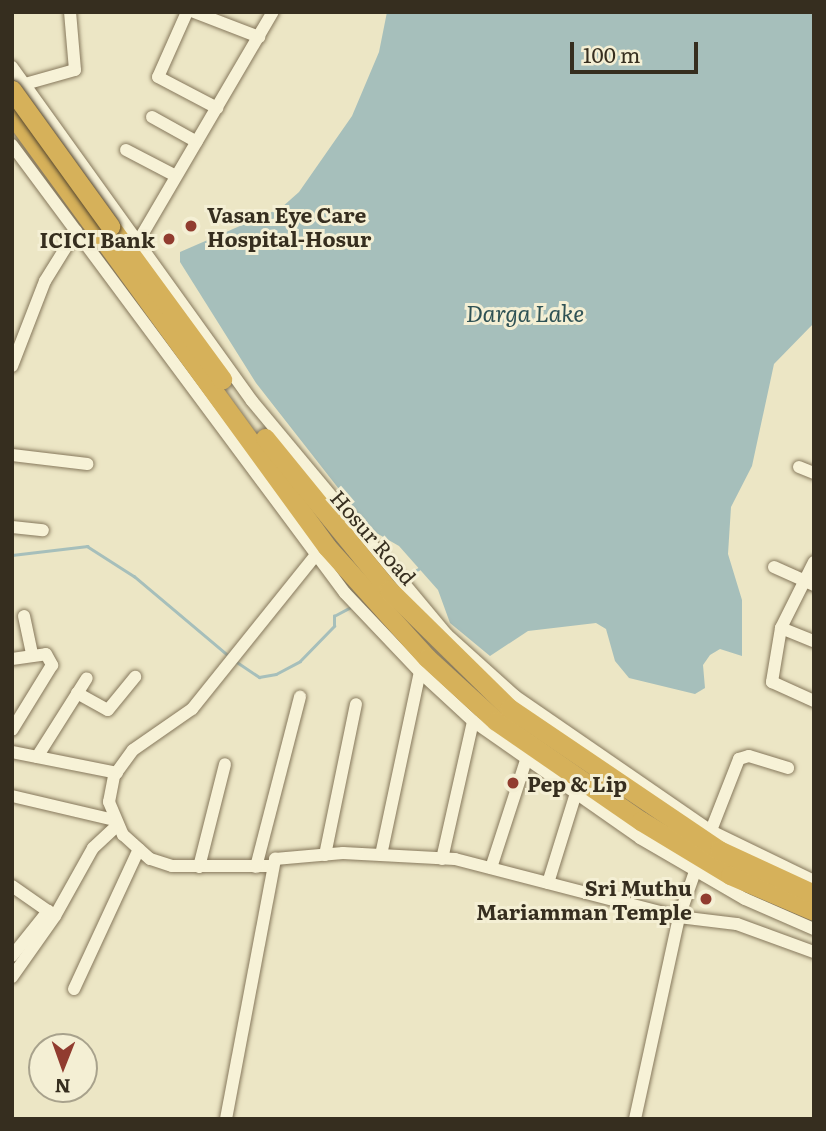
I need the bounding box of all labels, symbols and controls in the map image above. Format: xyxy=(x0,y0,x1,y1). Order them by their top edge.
scale bar xyxy=(574,28,702,72)
text: 100 m xyxy=(583,38,640,69)
place label: Vasan Eye Care Hospital-Hosur xyxy=(207,201,371,251)
marker: Vasan Eye Care Hospital-Hosur xyxy=(181,216,201,236)
place label: ICICI Bank xyxy=(40,226,155,252)
marker: ICICI Bank xyxy=(161,231,177,247)
water label: Darga Lake xyxy=(466,298,584,326)
street label: Hosur Road xyxy=(326,485,422,589)
place label: Pep & Lip xyxy=(527,770,627,796)
marker: Pep & Lip xyxy=(505,775,521,791)
place label: Sri Muthu Mariamman Temple xyxy=(476,874,692,924)
marker: Sri Muthu Mariamman Temple xyxy=(698,891,714,907)
north arrow xyxy=(28,1033,98,1103)
text: N xyxy=(54,1073,71,1101)

